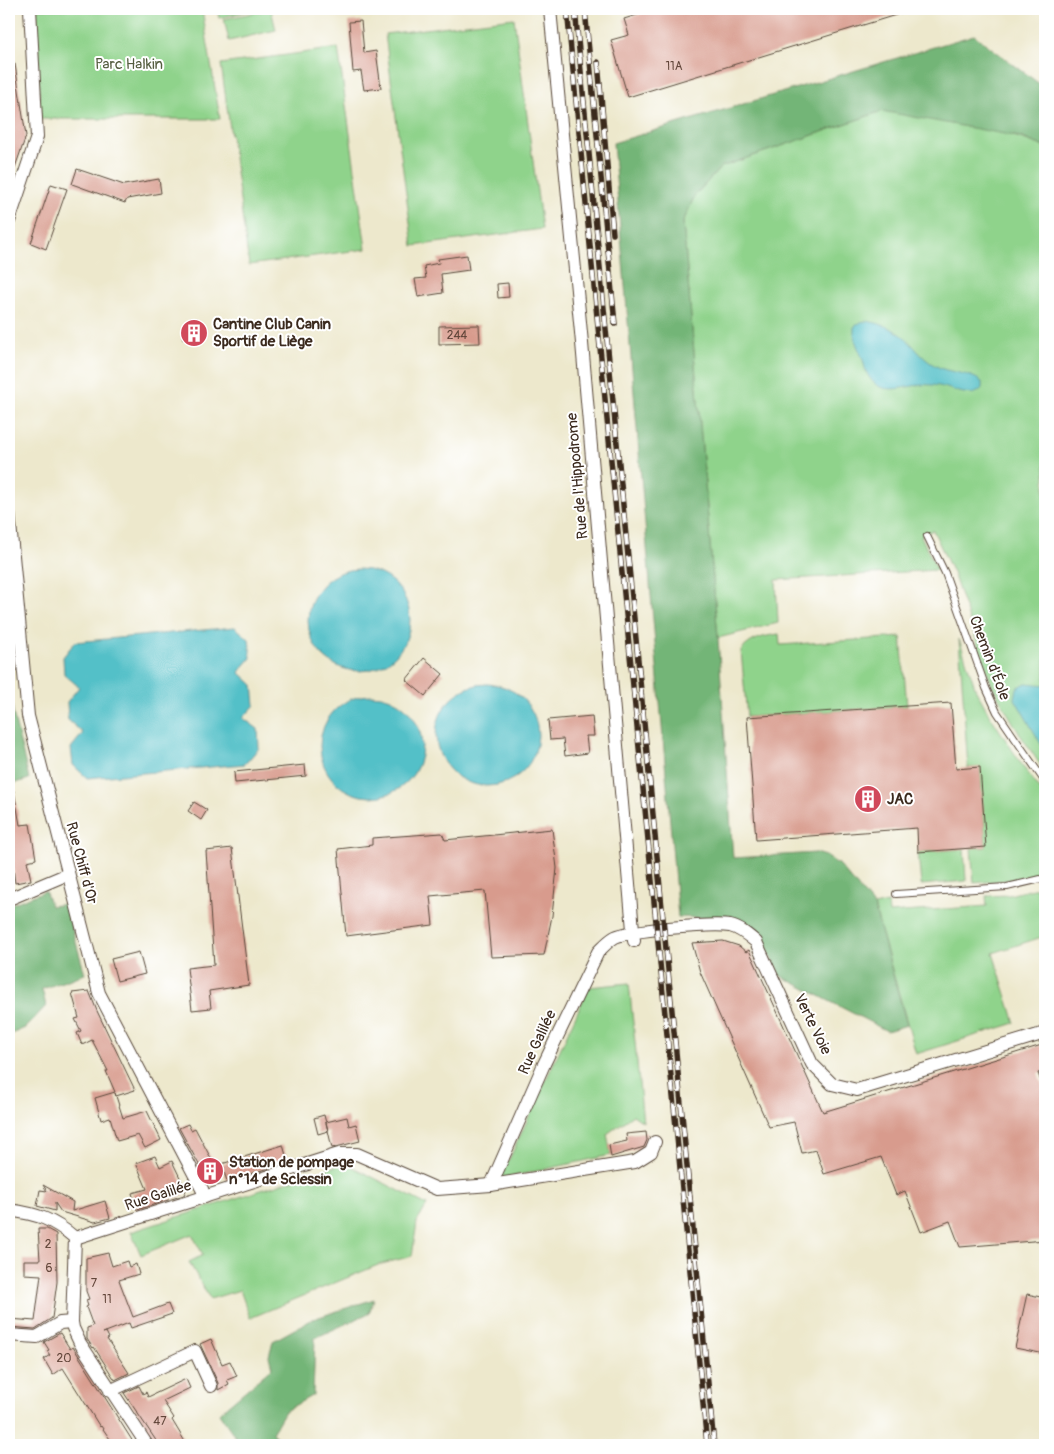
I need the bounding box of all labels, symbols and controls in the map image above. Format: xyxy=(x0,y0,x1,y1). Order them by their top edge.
park label: Parc Halkin xyxy=(95,55,163,74)
house number: 11A xyxy=(665,59,683,74)
place label: Cantine Club Canin Sportif de Liège xyxy=(213,315,332,351)
building icon: Cantine Club Canin Sportif de Liège xyxy=(179,318,209,348)
house number: 244 xyxy=(447,328,467,343)
street label: Rue de l'Hippodrome xyxy=(562,411,592,540)
street label: Chemin d'Éole xyxy=(965,613,1015,704)
building icon: JAC xyxy=(853,784,883,814)
place label: JAC xyxy=(887,790,913,809)
street label: Rue Chiff d'Or xyxy=(61,820,102,907)
street label: Verte Voie xyxy=(790,991,836,1058)
street label: Rue Galilée xyxy=(514,1006,561,1077)
place label: Station de pompage n°14 de Sclessin xyxy=(229,1153,354,1189)
building icon: Station de pompage n°14 de Sclessin xyxy=(195,1156,225,1186)
street label: Rue Galilée xyxy=(122,1176,194,1215)
house number: 2 xyxy=(45,1237,52,1252)
house number: 6 xyxy=(46,1261,53,1276)
house number: 7 xyxy=(91,1276,98,1291)
house number: 11 xyxy=(102,1292,112,1307)
house number: 20 xyxy=(57,1351,71,1366)
house number: 47 xyxy=(153,1414,167,1429)

